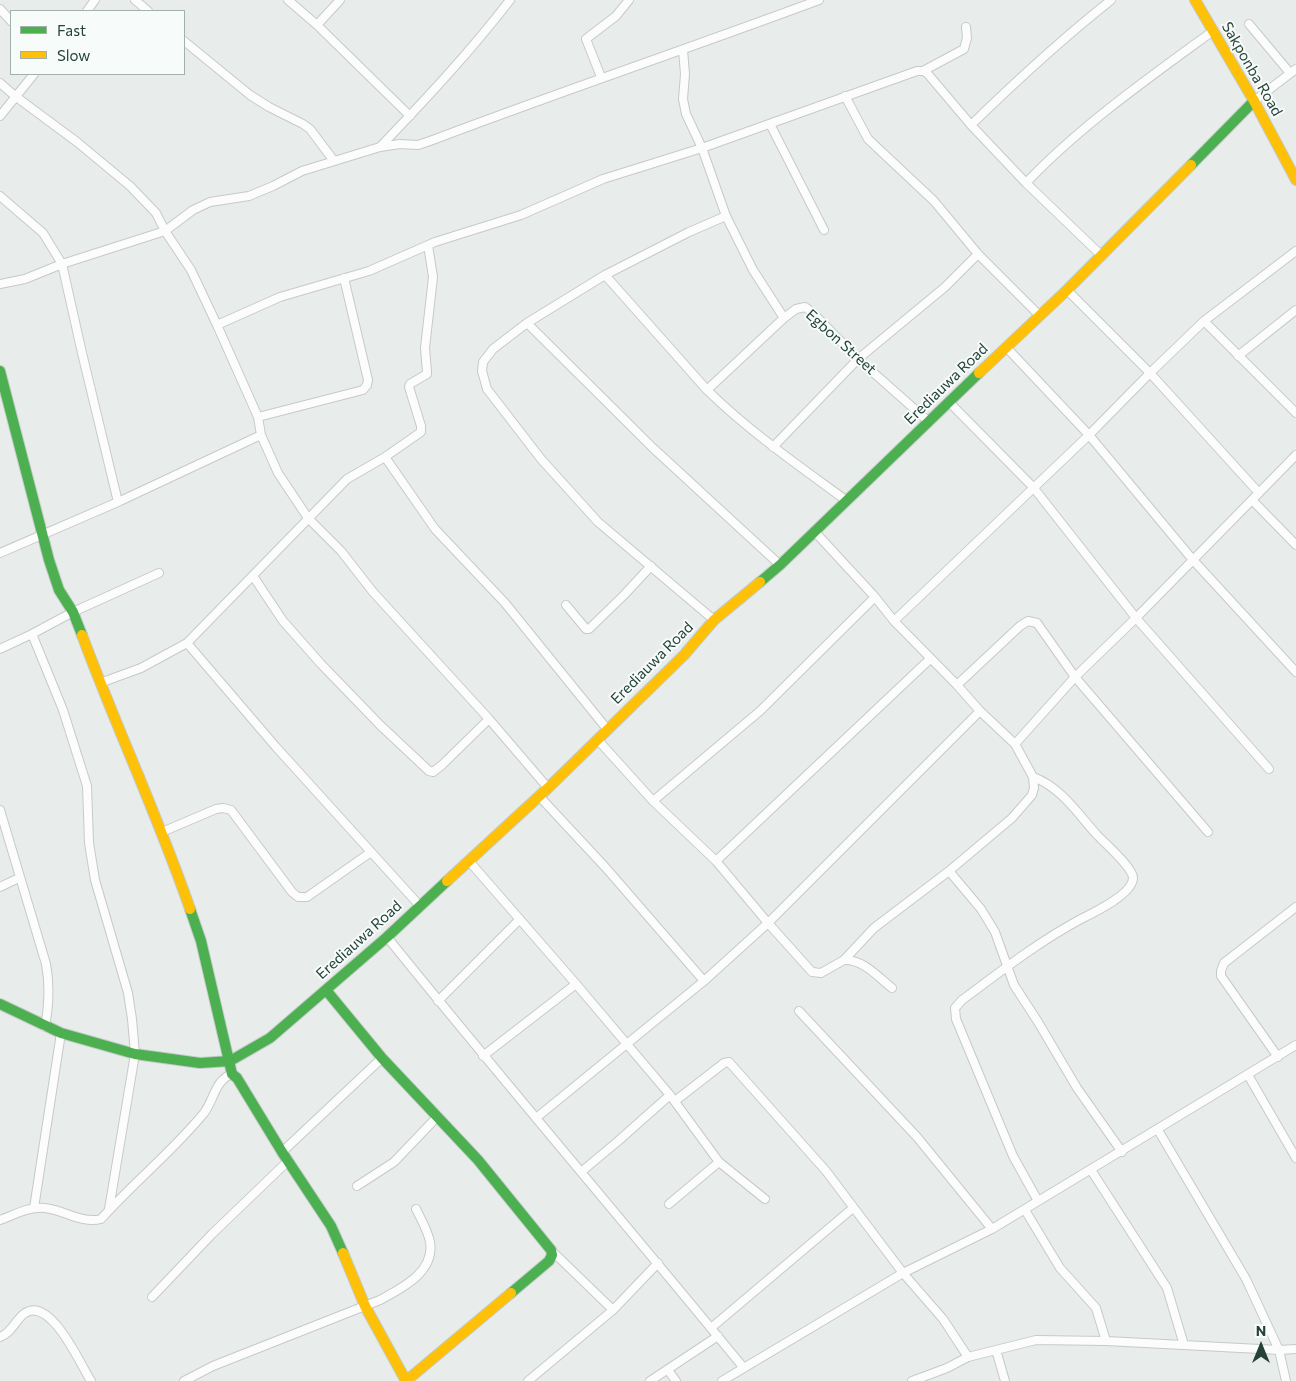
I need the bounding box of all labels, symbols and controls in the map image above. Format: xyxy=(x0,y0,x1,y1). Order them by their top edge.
legend xyxy=(10,10,185,75)
street label: Sakponba Road xyxy=(1218,19,1286,119)
text: Fast xyxy=(57,21,86,39)
text: Slow xyxy=(57,46,90,64)
street label: Egbon Street xyxy=(802,306,880,378)
street label: Erediauwa Road xyxy=(901,340,991,428)
street label: Erediauwa Road xyxy=(607,618,697,708)
street label: Erediauwa Road xyxy=(313,897,405,983)
north arrow xyxy=(1236,1321,1286,1371)
text: N xyxy=(1256,1322,1266,1339)

